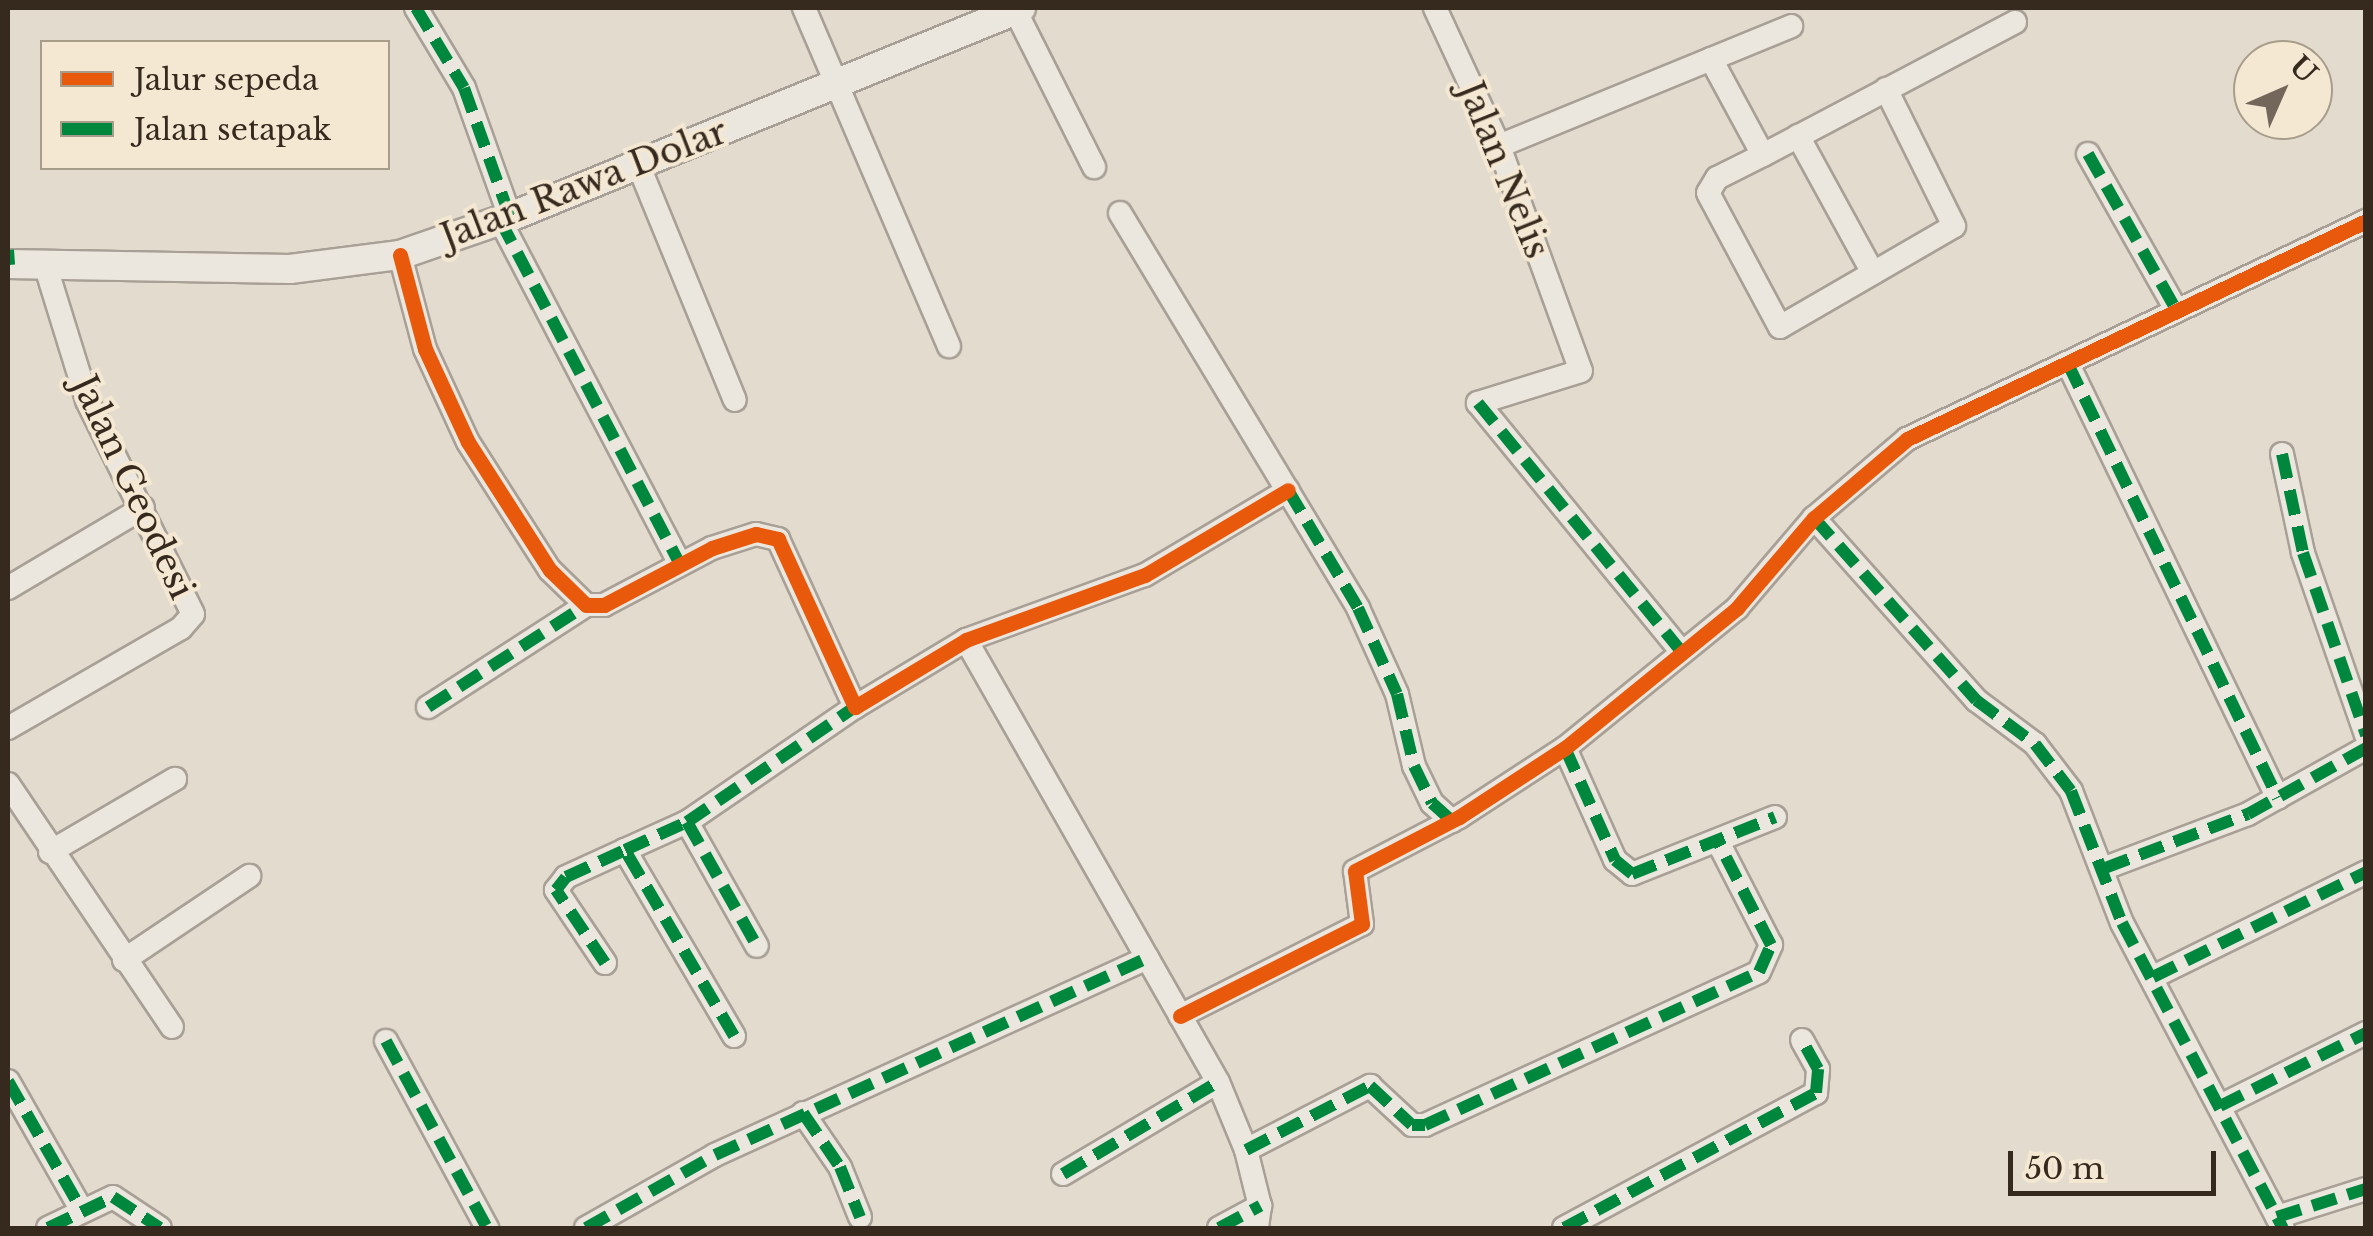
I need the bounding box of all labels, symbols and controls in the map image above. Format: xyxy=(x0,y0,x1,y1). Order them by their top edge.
legend xyxy=(40,40,390,170)
north arrow xyxy=(2233,40,2333,140)
text: U xyxy=(2282,49,2324,91)
text: Jalur sepeda xyxy=(134,61,319,98)
street label: Jalan Nelis xyxy=(1450,76,1558,264)
street label: Jalan Rawa Dolar xyxy=(435,110,733,258)
text: Jalan setapak xyxy=(134,111,331,148)
street label: Jalan Geodesi xyxy=(63,369,203,605)
scale bar xyxy=(2013,1131,2220,1193)
text: 50 m xyxy=(2025,1150,2104,1187)

